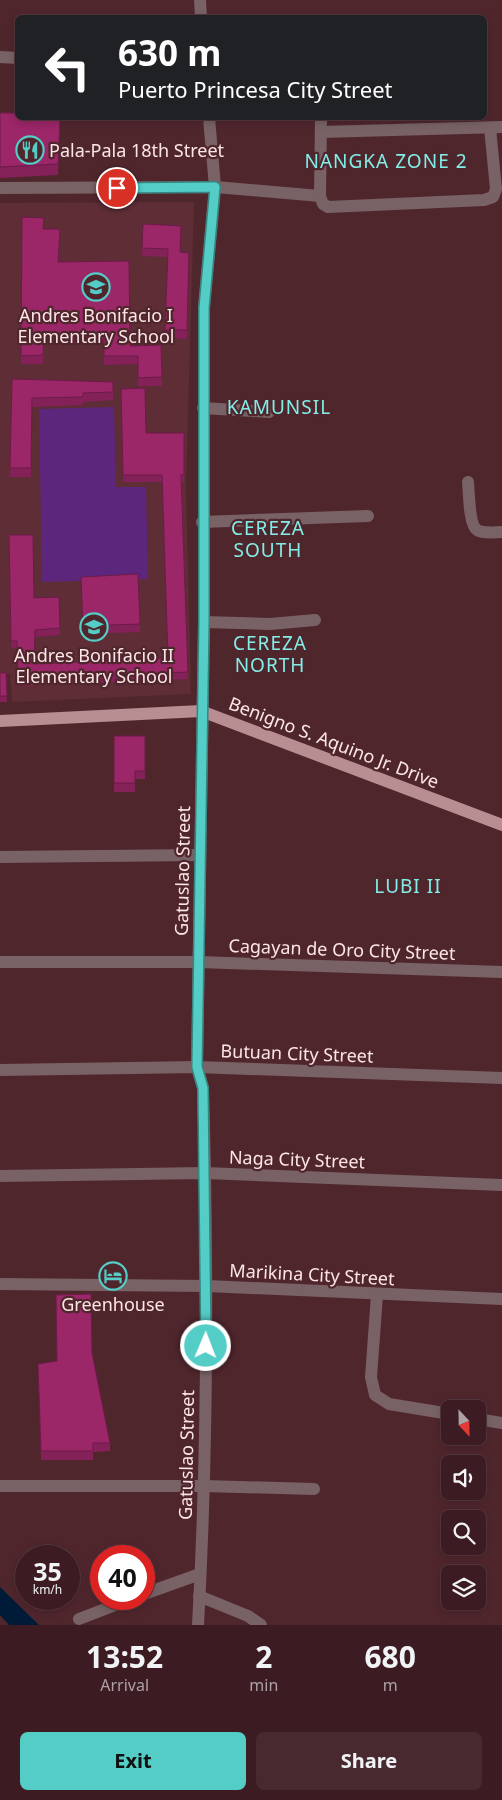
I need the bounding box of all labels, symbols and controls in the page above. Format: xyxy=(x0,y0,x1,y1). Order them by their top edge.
text: 630 m xyxy=(118,29,221,76)
icon: left xyxy=(35,35,100,100)
text: Puerto Princesa City Street xyxy=(118,74,393,104)
restaurant icon: Pala-Pala 18th Street xyxy=(15,135,45,165)
place label: Pala-Pala 18th Street xyxy=(49,138,225,162)
district label: NANGKA ZONE 2 xyxy=(304,148,468,174)
pin xyxy=(96,167,138,209)
icon: arrive xyxy=(103,174,131,202)
school or university icon: Andres Bonifacio I Elementary School xyxy=(81,272,111,302)
place label: Andres Bonifacio I Elementary School xyxy=(18,303,174,348)
district label: KAMUNSIL xyxy=(227,394,331,420)
district label: CEREZA SOUTH xyxy=(231,515,305,563)
school or university icon: Andres Bonifacio II Elementary School xyxy=(79,612,109,642)
district label: CEREZA NORTH xyxy=(233,630,307,678)
place label: Andres Bonifacio II Elementary School xyxy=(14,643,174,688)
street label: Benigno S. Aquino Jr. Drive xyxy=(225,691,443,793)
street label: Gatuslao Street xyxy=(169,805,195,936)
district label: LUBI II xyxy=(374,873,442,899)
street label: Cagayan de Oro City Street xyxy=(228,933,456,965)
street label: Butuan City Street xyxy=(220,1038,374,1068)
street label: Naga City Street xyxy=(228,1145,366,1173)
street label: Marikina City Street xyxy=(229,1258,396,1290)
hotel icon: Greenhouse xyxy=(98,1261,128,1291)
place label: Greenhouse xyxy=(61,1292,165,1316)
position arrow xyxy=(179,1319,231,1371)
street label: Gatuslao Street xyxy=(173,1389,199,1520)
north arrow xyxy=(441,1400,486,1445)
map controls xyxy=(441,1400,486,1610)
button: sound xyxy=(441,1455,486,1500)
button: search xyxy=(441,1510,486,1555)
speed limit sign: 40 xyxy=(90,1545,155,1610)
text: 35 xyxy=(33,1554,62,1588)
button: layers xyxy=(441,1565,486,1610)
text: km/h xyxy=(33,1581,62,1598)
text: 13:52 xyxy=(86,1636,163,1677)
text: 2 xyxy=(255,1636,272,1677)
text: 680 xyxy=(364,1636,416,1677)
text: Arrival xyxy=(100,1674,149,1696)
text: min xyxy=(249,1674,278,1696)
text: m xyxy=(383,1674,398,1696)
button: Exit xyxy=(20,1732,246,1790)
button: Share xyxy=(256,1732,482,1790)

